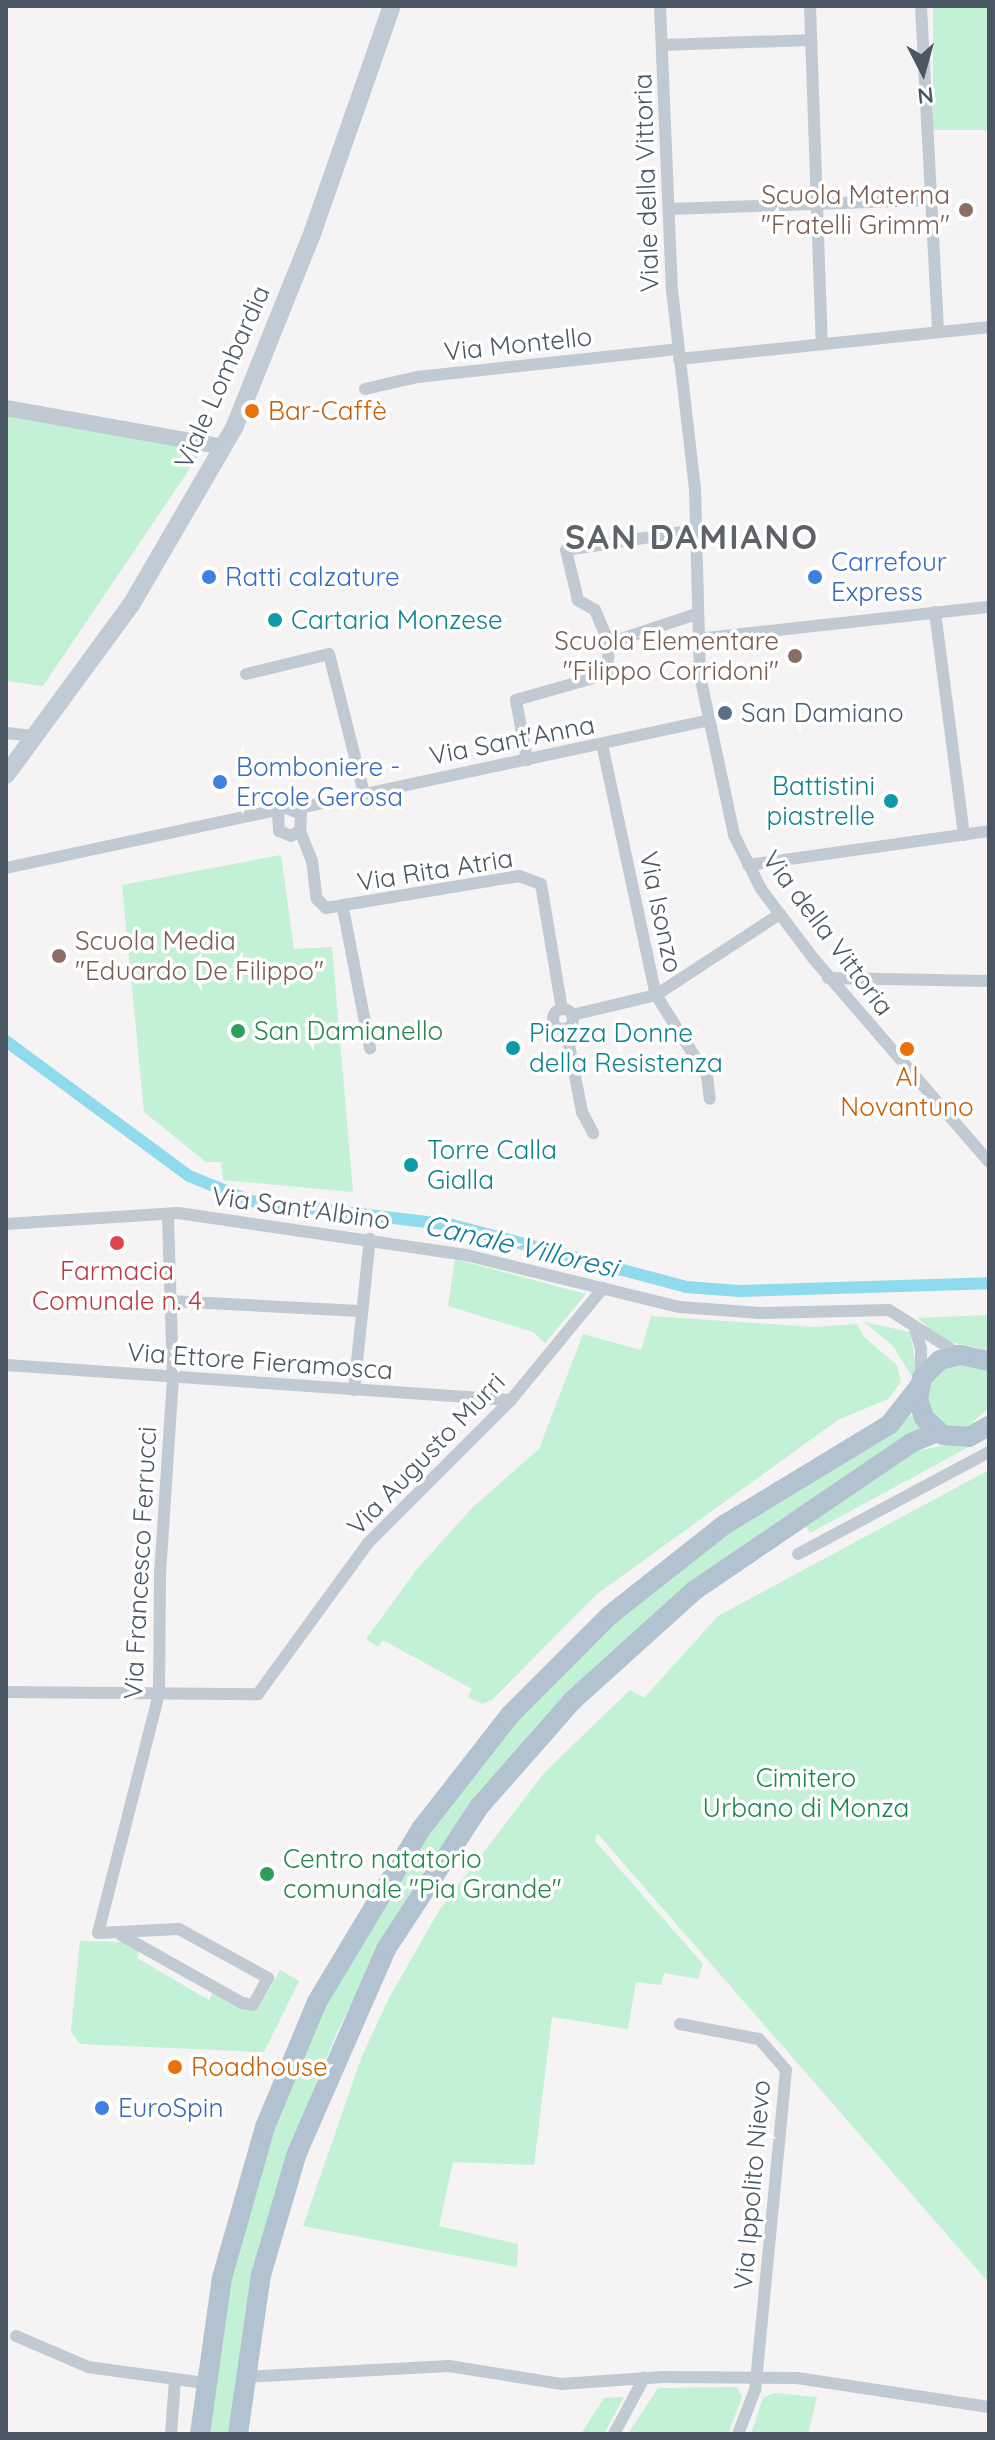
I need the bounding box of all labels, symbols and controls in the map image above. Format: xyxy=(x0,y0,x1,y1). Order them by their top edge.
north arrow xyxy=(883,32,963,112)
street label: Viale della Vittoria xyxy=(627,73,665,293)
text: N xyxy=(916,81,935,111)
place label: Scuola Materna "Fratelli Grimm" xyxy=(761,179,950,240)
marker: Scuola Materna "Fratelli Grimm" xyxy=(957,201,975,219)
street label: Viale Lombardia xyxy=(168,280,276,474)
street label: Via Montello xyxy=(442,321,594,367)
place label: Bar-Caffè xyxy=(268,395,387,427)
marker: Bar-Caffè xyxy=(243,402,261,420)
district label: SAN DAMIANO xyxy=(565,517,819,557)
place label: Carrefour Express xyxy=(831,546,947,608)
place label: Ratti calzature xyxy=(225,561,400,593)
marker: Ratti calzature xyxy=(200,568,218,586)
marker: Carrefour Express xyxy=(806,568,824,586)
place label: Cartaria Monzese xyxy=(291,604,503,636)
marker: Cartaria Monzese xyxy=(266,611,284,629)
place label: Scuola Elementare "Filippo Corridoni" xyxy=(554,625,779,686)
marker: Scuola Elementare "Filippo Corridoni" xyxy=(786,647,804,665)
place label: San Damiano xyxy=(741,697,904,729)
marker: San Damiano xyxy=(716,704,734,722)
street label: Via Sant'Anna xyxy=(427,709,597,771)
place label: Bomboniere - Ercole Gerosa xyxy=(236,751,403,812)
place label: Battistini piastrelle xyxy=(766,770,875,832)
marker: Bomboniere - Ercole Gerosa xyxy=(211,773,229,791)
marker: Battistini piastrelle xyxy=(882,792,900,810)
street label: Via Rita Atria xyxy=(355,842,515,898)
street label: Via della Vittoria xyxy=(756,844,900,1022)
street label: Via Isonzo xyxy=(633,849,689,975)
place label: Scuola Media "Eduardo De Filippo" xyxy=(75,925,324,986)
marker: Scuola Media "Eduardo De Filippo" xyxy=(50,947,68,965)
place label: San Damianello xyxy=(254,1015,443,1047)
place label: Piazza Donne della Resistenza xyxy=(529,1017,723,1078)
marker: San Damianello xyxy=(229,1022,247,1040)
marker: Piazza Donne della Resistenza xyxy=(504,1039,522,1057)
marker: Al Novantuno xyxy=(898,1040,916,1058)
place label: Al Novantuno xyxy=(840,1061,974,1122)
place label: Torre Calla Gialla xyxy=(427,1134,557,1196)
marker: Torre Calla Gialla xyxy=(402,1156,420,1174)
street label: Via Sant'Albino xyxy=(210,1180,392,1236)
water label: Canale Villoresi xyxy=(421,1207,621,1285)
marker: Farmacia Comunale n. 4 xyxy=(108,1234,126,1252)
place label: Farmacia Comunale n. 4 xyxy=(32,1255,202,1316)
street label: Via Ettore Fieramosca xyxy=(126,1336,394,1386)
street label: Via Augusto Murri xyxy=(341,1366,511,1542)
street label: Via Francesco Ferrucci xyxy=(117,1426,163,1700)
park label: Cimitero Urbano di Monza xyxy=(703,1762,909,1824)
place label: Centro natatorio comunale "Pia Grande" xyxy=(283,1843,562,1904)
marker: Centro natatorio comunale "Pia Grande" xyxy=(258,1865,276,1883)
place label: Roadhouse xyxy=(191,2051,328,2083)
marker: Roadhouse xyxy=(166,2058,184,2076)
street label: Via Ippolito Nievo xyxy=(727,2079,777,2291)
place label: EuroSpin xyxy=(118,2092,223,2124)
marker: EuroSpin xyxy=(93,2099,111,2117)

